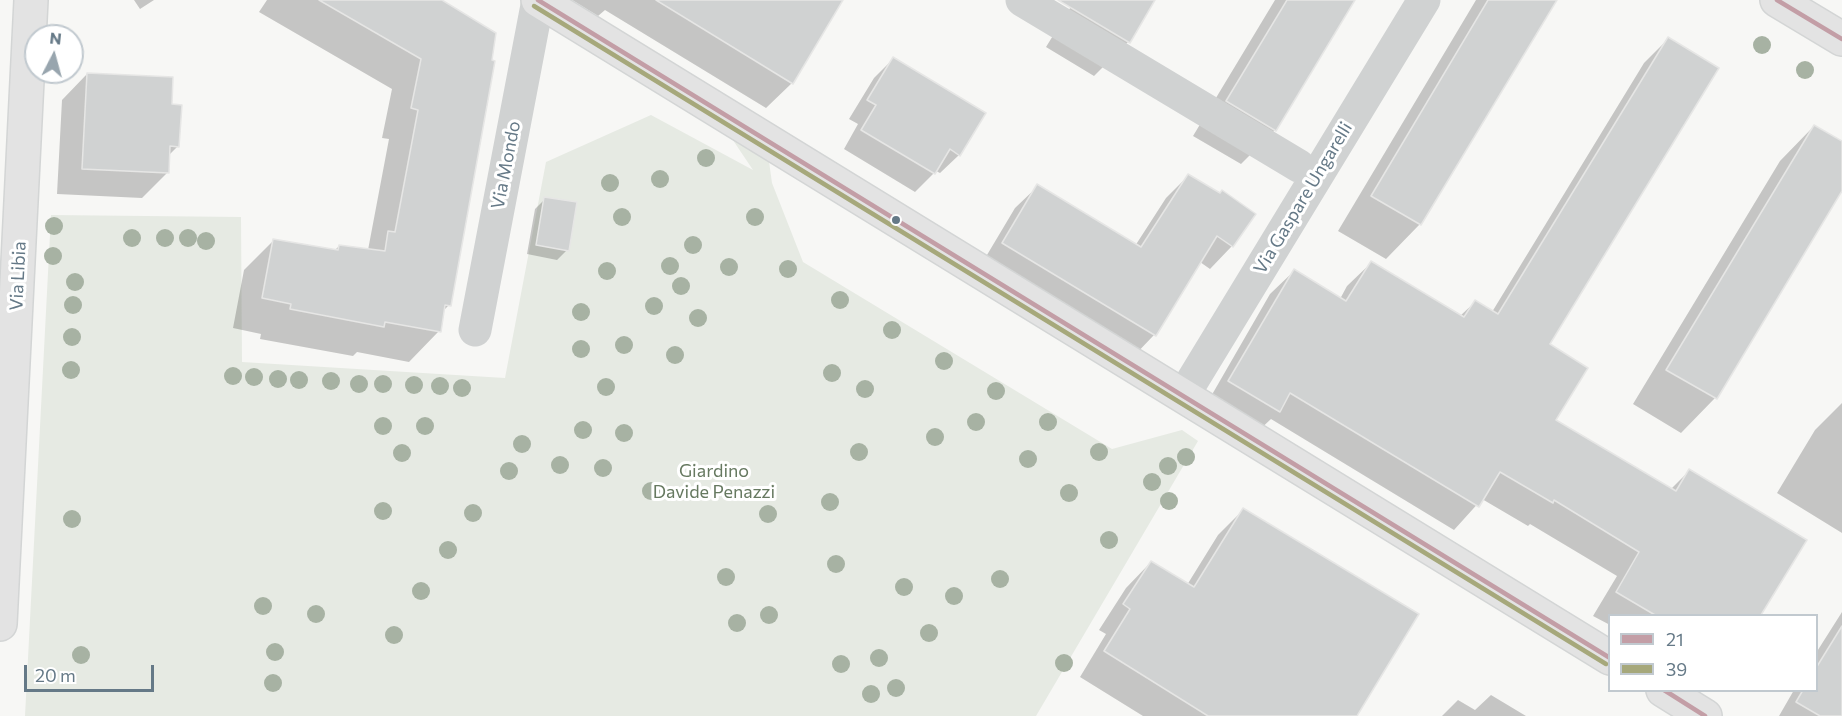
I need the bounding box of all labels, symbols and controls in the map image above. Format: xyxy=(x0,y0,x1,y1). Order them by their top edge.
north arrow xyxy=(24,24,84,84)
text: N xyxy=(49,28,63,48)
street label: Via Gaspare Ungarelli xyxy=(1249,118,1357,278)
street label: Via Mondo xyxy=(487,119,525,211)
unlabelled marker xyxy=(890,214,902,226)
street label: Via Libia xyxy=(5,241,31,311)
park label: Giardino Davide Penazzi xyxy=(653,460,775,502)
legend xyxy=(1608,614,1818,692)
text: 21 xyxy=(1666,628,1684,650)
scale bar xyxy=(27,653,158,691)
text: 39 xyxy=(1666,658,1687,680)
text: 20 m xyxy=(35,664,76,686)

